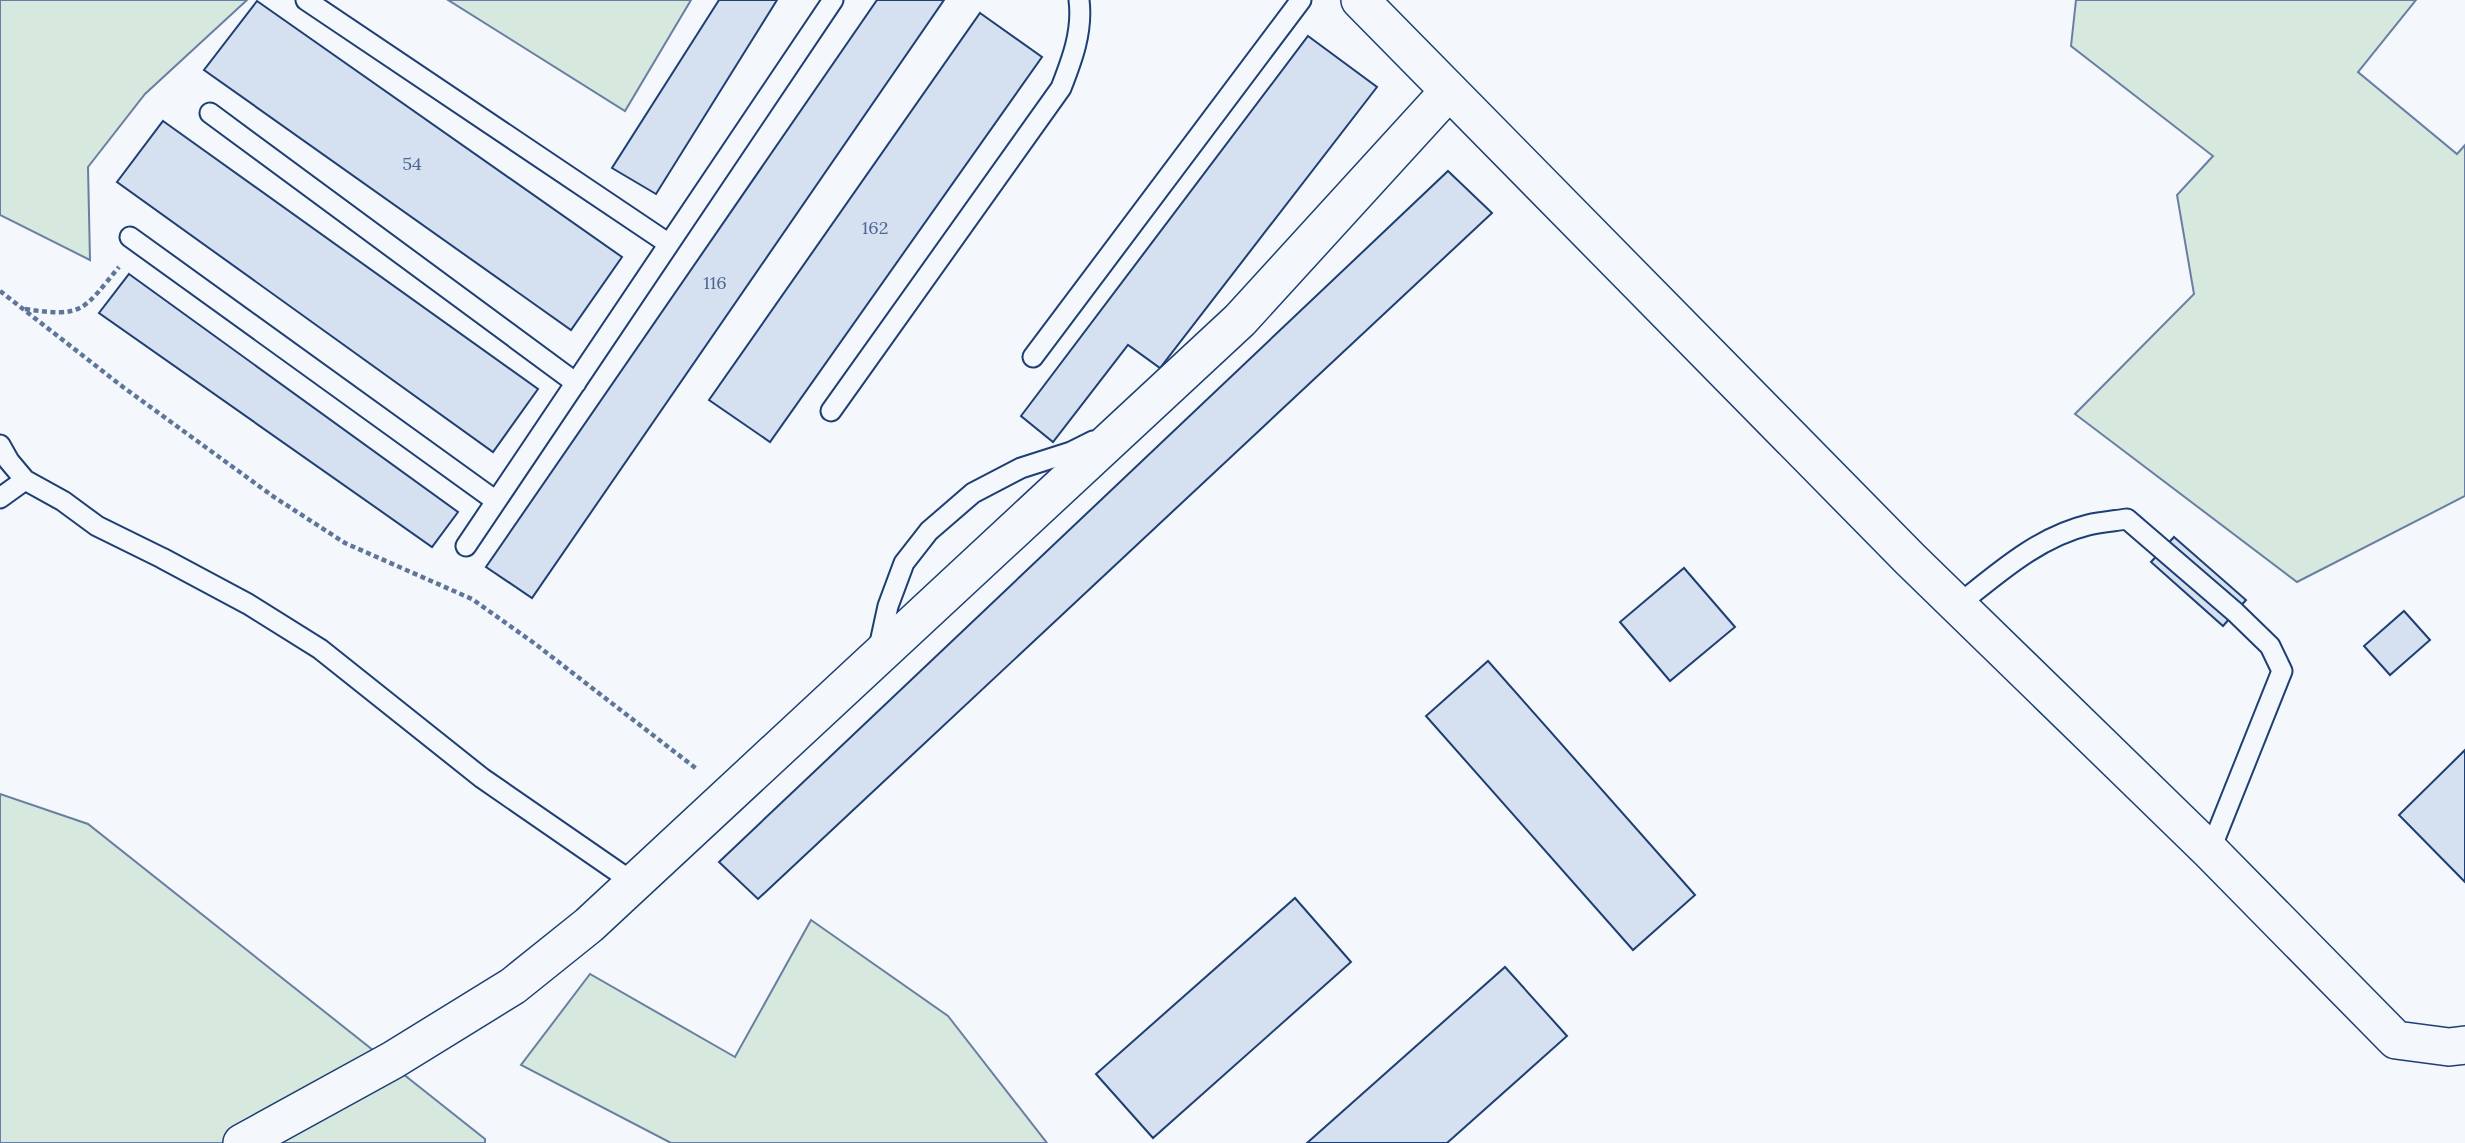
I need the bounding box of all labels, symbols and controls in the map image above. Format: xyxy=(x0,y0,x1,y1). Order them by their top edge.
house number: 54 xyxy=(402,152,422,175)
house number: 162 xyxy=(862,216,888,239)
house number: 116 xyxy=(703,271,727,294)

